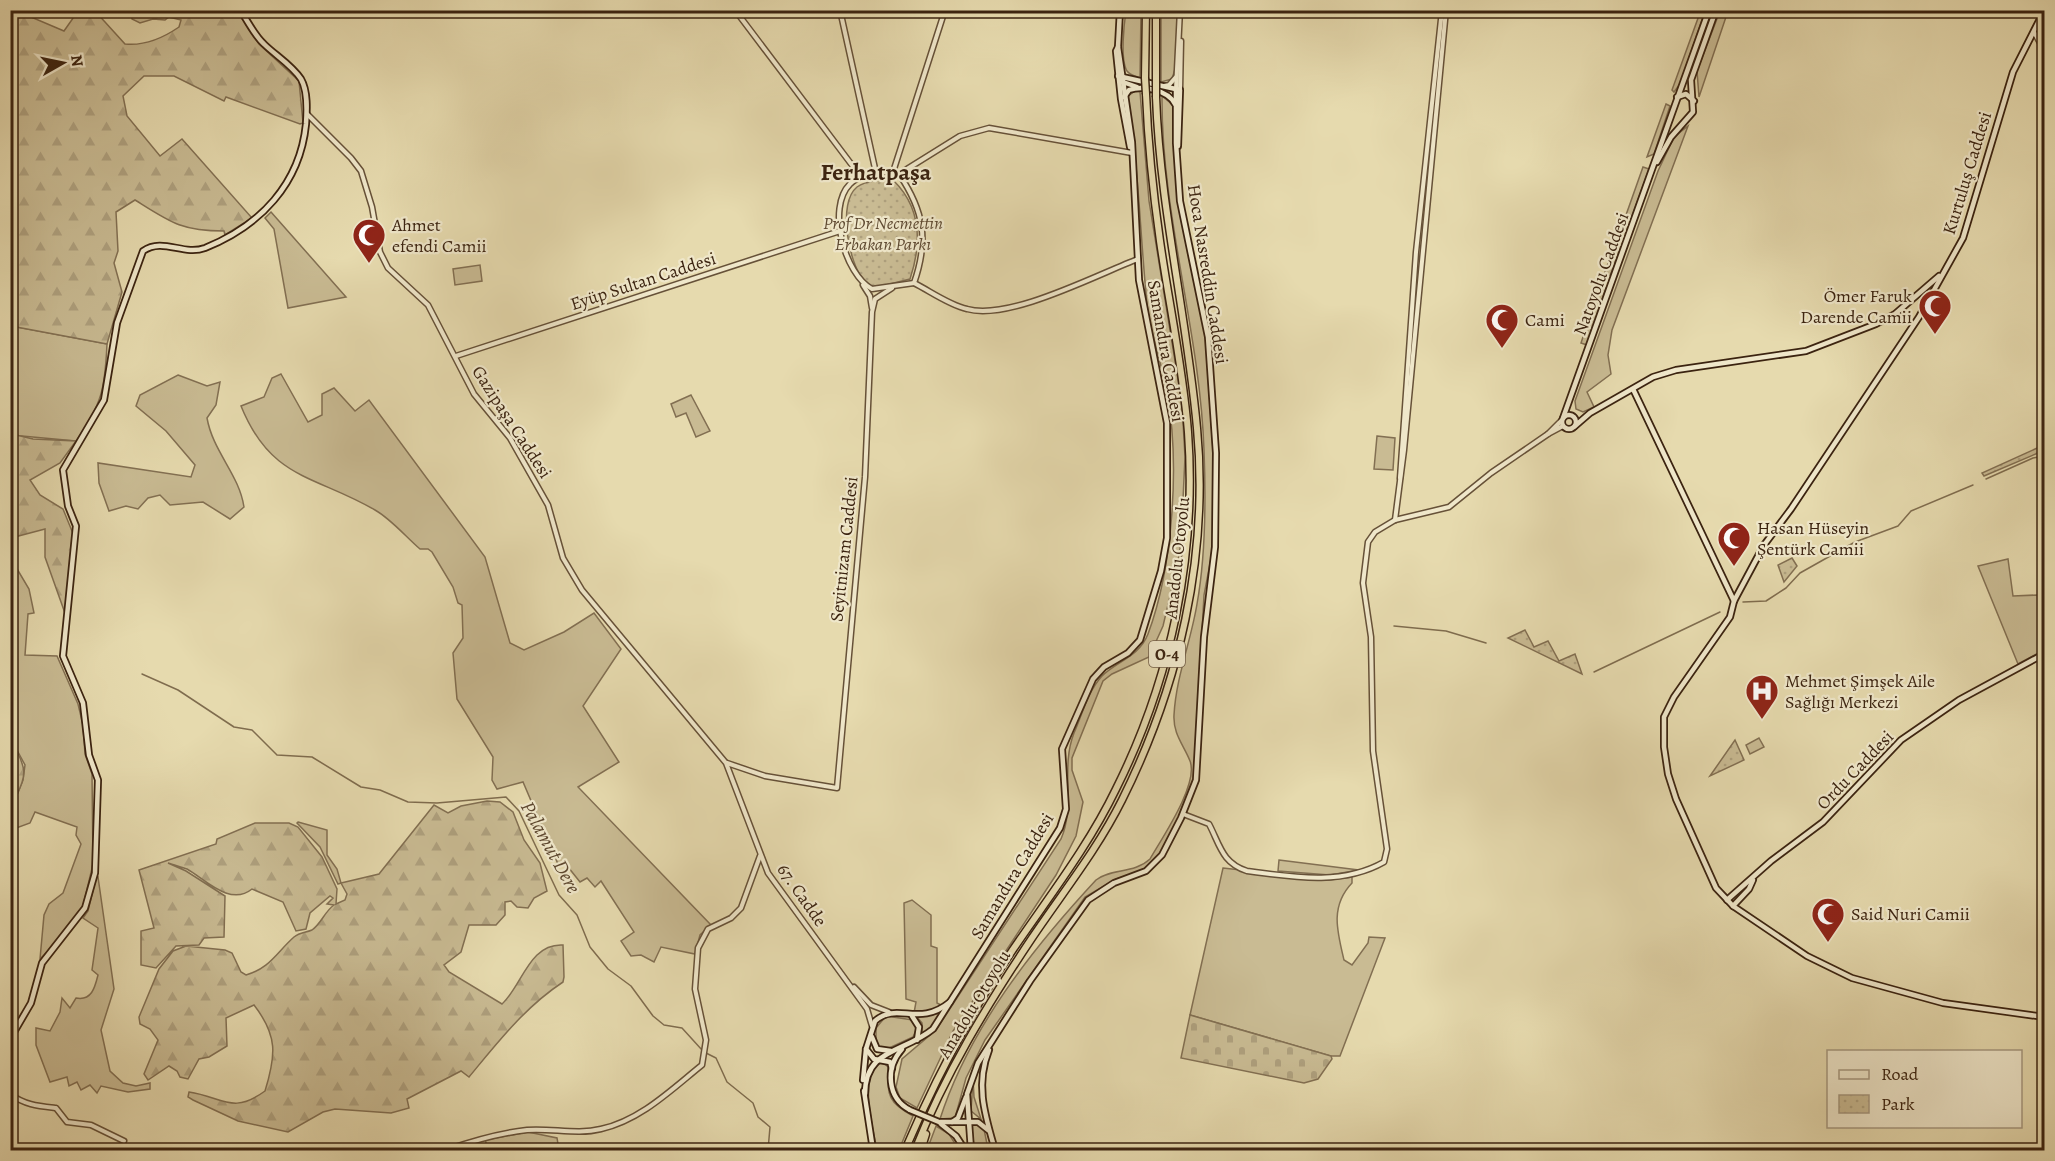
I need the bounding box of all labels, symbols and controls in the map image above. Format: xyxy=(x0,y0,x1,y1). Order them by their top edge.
north arrow xyxy=(33,33,93,93)
text: N xyxy=(65,53,89,69)
street label: Kurtuluş Caddesi xyxy=(1937,108,1997,238)
district label: Ferhatpaşa xyxy=(821,156,932,188)
street label: Hoca Nasreddin Caddesi xyxy=(1182,182,1234,366)
street label: Natoyolu Caddesi xyxy=(1568,209,1634,339)
park label: Prof Dr Necmettin Erbakan Parkı xyxy=(823,211,943,256)
place label: Ahmet efendi Camii xyxy=(391,213,487,258)
mosque icon: Ahmet efendi Camii xyxy=(351,217,387,264)
street label: Eyüp Sultan Caddesi xyxy=(567,246,719,316)
street label: Samandıra Caddesi xyxy=(1142,278,1190,424)
place label: Ömer Faruk Darende Camii xyxy=(1800,284,1912,329)
mosque icon: Ömer Faruk Darende Camii xyxy=(1917,288,1953,335)
mosque icon: Cami xyxy=(1484,302,1520,349)
place label: Cami xyxy=(1525,308,1565,332)
street label: Gazipaşa Caddesi xyxy=(467,361,557,483)
street label: Seyitnizam Caddesi xyxy=(824,475,864,623)
street label: Anadolu Otoyolu xyxy=(1159,496,1195,621)
place label: Hasan Hüseyin Şentürk Camii xyxy=(1757,516,1869,561)
mosque icon: Hasan Hüseyin Şentürk Camii xyxy=(1716,520,1752,567)
road number: O-4 xyxy=(1149,641,1185,667)
place label: Mehmet Şimşek Aile Sağlığı Merkezi xyxy=(1785,669,1935,714)
hospital icon: Mehmet Şimşek Aile Sağlığı Merkezi xyxy=(1744,673,1780,720)
street label: Ordu Caddesi xyxy=(1811,725,1899,815)
water label: Palamut Dere xyxy=(514,796,587,898)
street label: Samandıra Caddesi xyxy=(965,808,1059,944)
street label: 67. Cadde xyxy=(772,859,832,931)
mosque icon: Said Nuri Camii xyxy=(1810,896,1846,943)
place label: Said Nuri Camii xyxy=(1851,902,1970,926)
street label: Anadolu Otoyolu xyxy=(932,945,1016,1064)
legend xyxy=(1827,1050,2022,1128)
text: Road xyxy=(1881,1062,1919,1086)
text: Park xyxy=(1881,1092,1915,1116)

